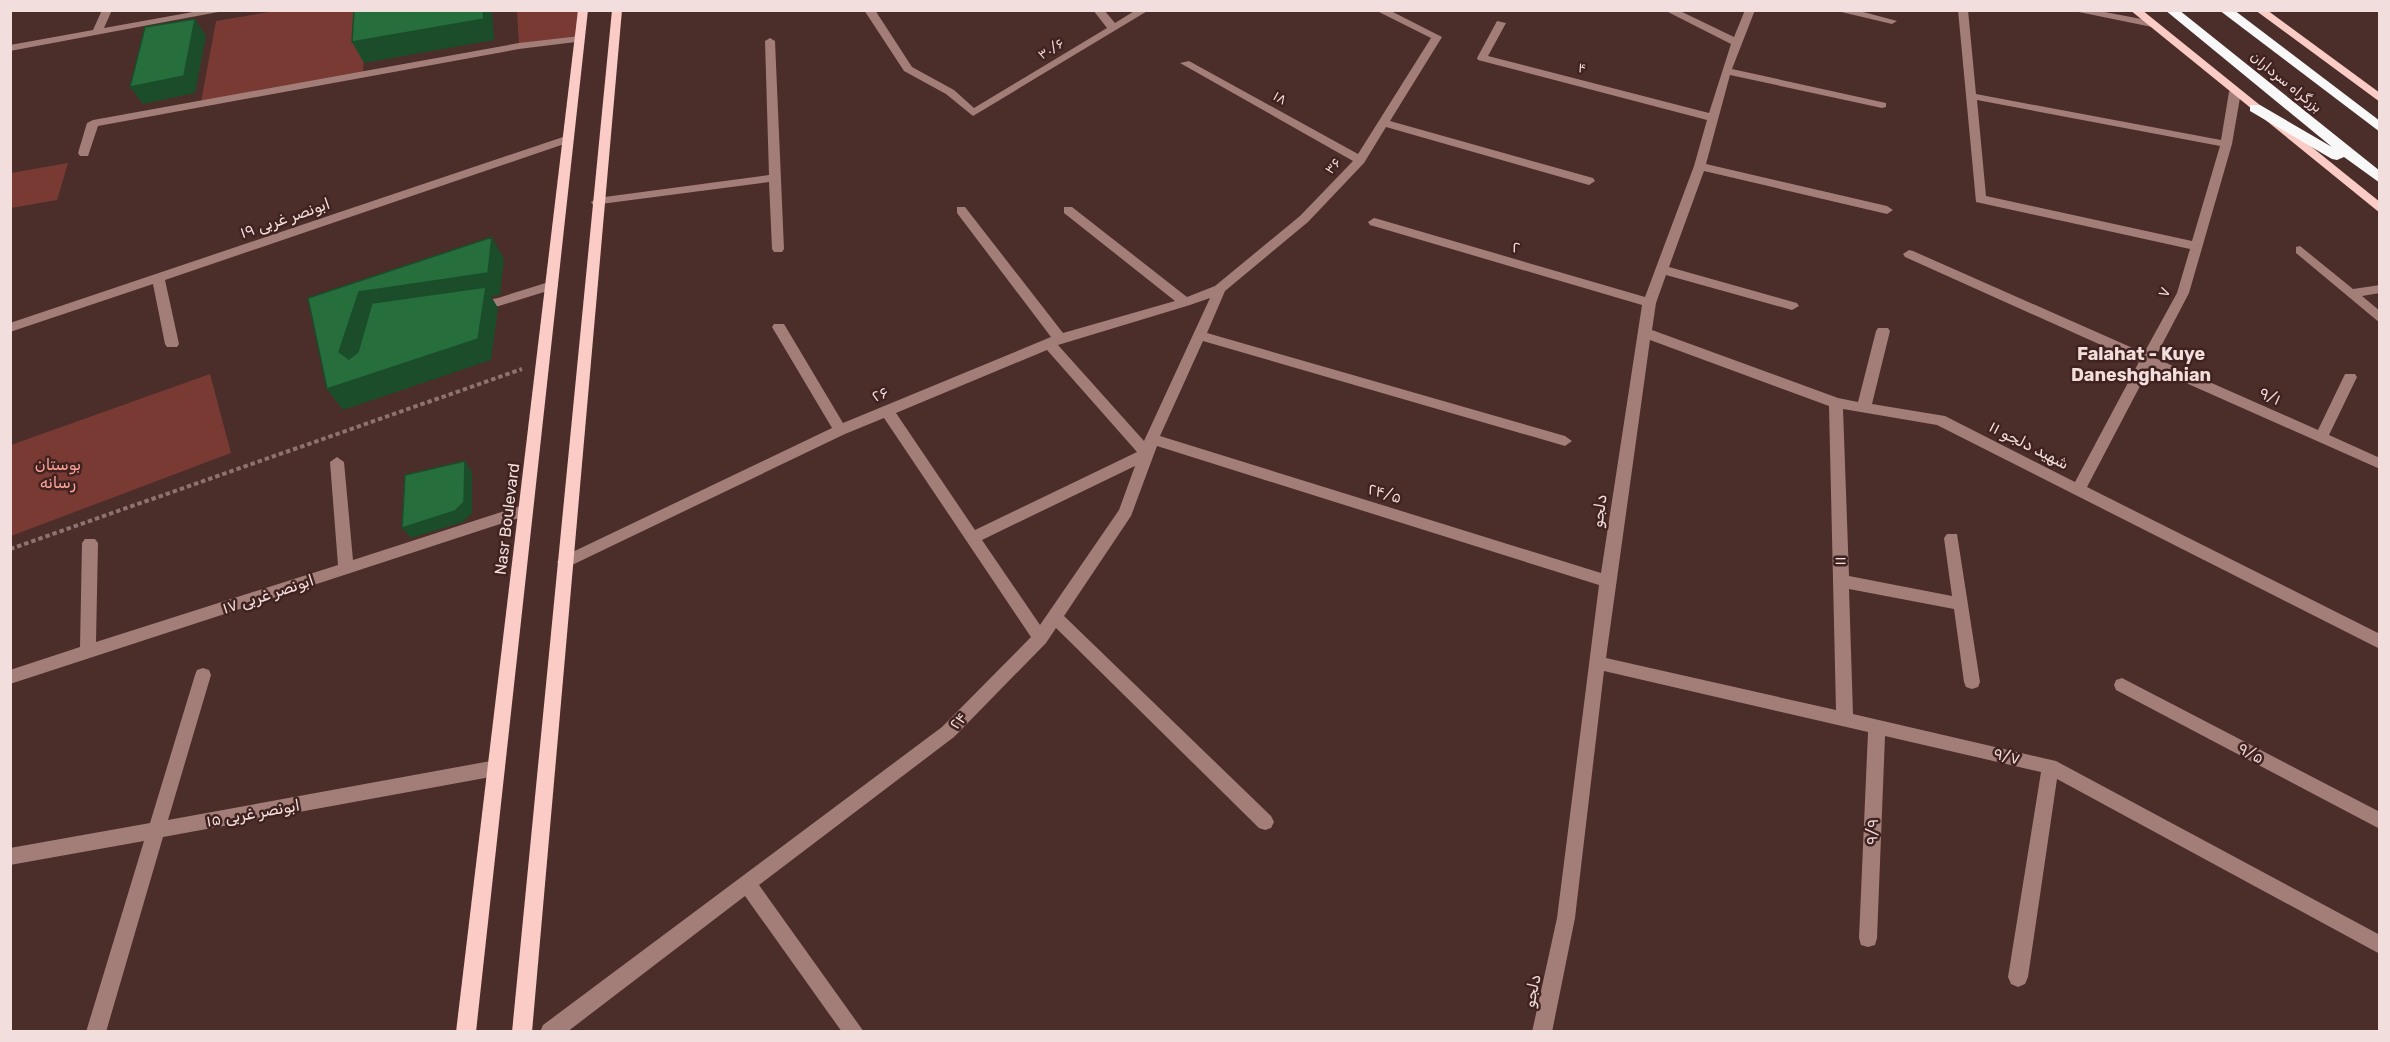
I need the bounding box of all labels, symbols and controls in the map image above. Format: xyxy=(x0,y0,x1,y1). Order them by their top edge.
street label: ۳۰/۶ xyxy=(1035,35,1067,63)
street label: بزرگراه سرداران xyxy=(2247,48,2325,116)
street label: ۴ xyxy=(1576,59,1588,77)
street label: ۱۸ xyxy=(1270,87,1290,109)
street label: ۳۶ xyxy=(1321,154,1345,178)
street label: ابونصر غربی ۱۹ xyxy=(237,194,333,243)
street label: ۲ xyxy=(1510,237,1522,257)
street label: ۷ xyxy=(2153,283,2175,301)
district label: Falahat - Kuye Daneshghahian xyxy=(2071,343,2211,386)
street label: ۲۶ xyxy=(869,382,891,406)
street label: ۹/۱ xyxy=(2256,383,2284,409)
street label: شهید دلجو ۱۱ xyxy=(1985,417,2072,474)
park label: بوستان رسانه xyxy=(35,455,81,493)
street label: Nasr Boulevard xyxy=(491,462,523,576)
street label: ۲۴/۵ xyxy=(1366,479,1404,507)
street label: دلجو xyxy=(1587,493,1612,529)
street label: ۱۱ xyxy=(1830,556,1850,566)
street label: ابونصر غربی ۱۷ xyxy=(220,570,316,619)
street label: ۲۴ xyxy=(945,708,971,734)
street label: ۹/۵ xyxy=(2235,738,2267,768)
street label: ۹/۷ xyxy=(1992,744,2022,768)
street label: ابونصر غربی ۱۵ xyxy=(205,795,302,832)
street label: ۹/۹ xyxy=(1862,819,1882,845)
street label: دلجو xyxy=(1519,973,1546,1010)

